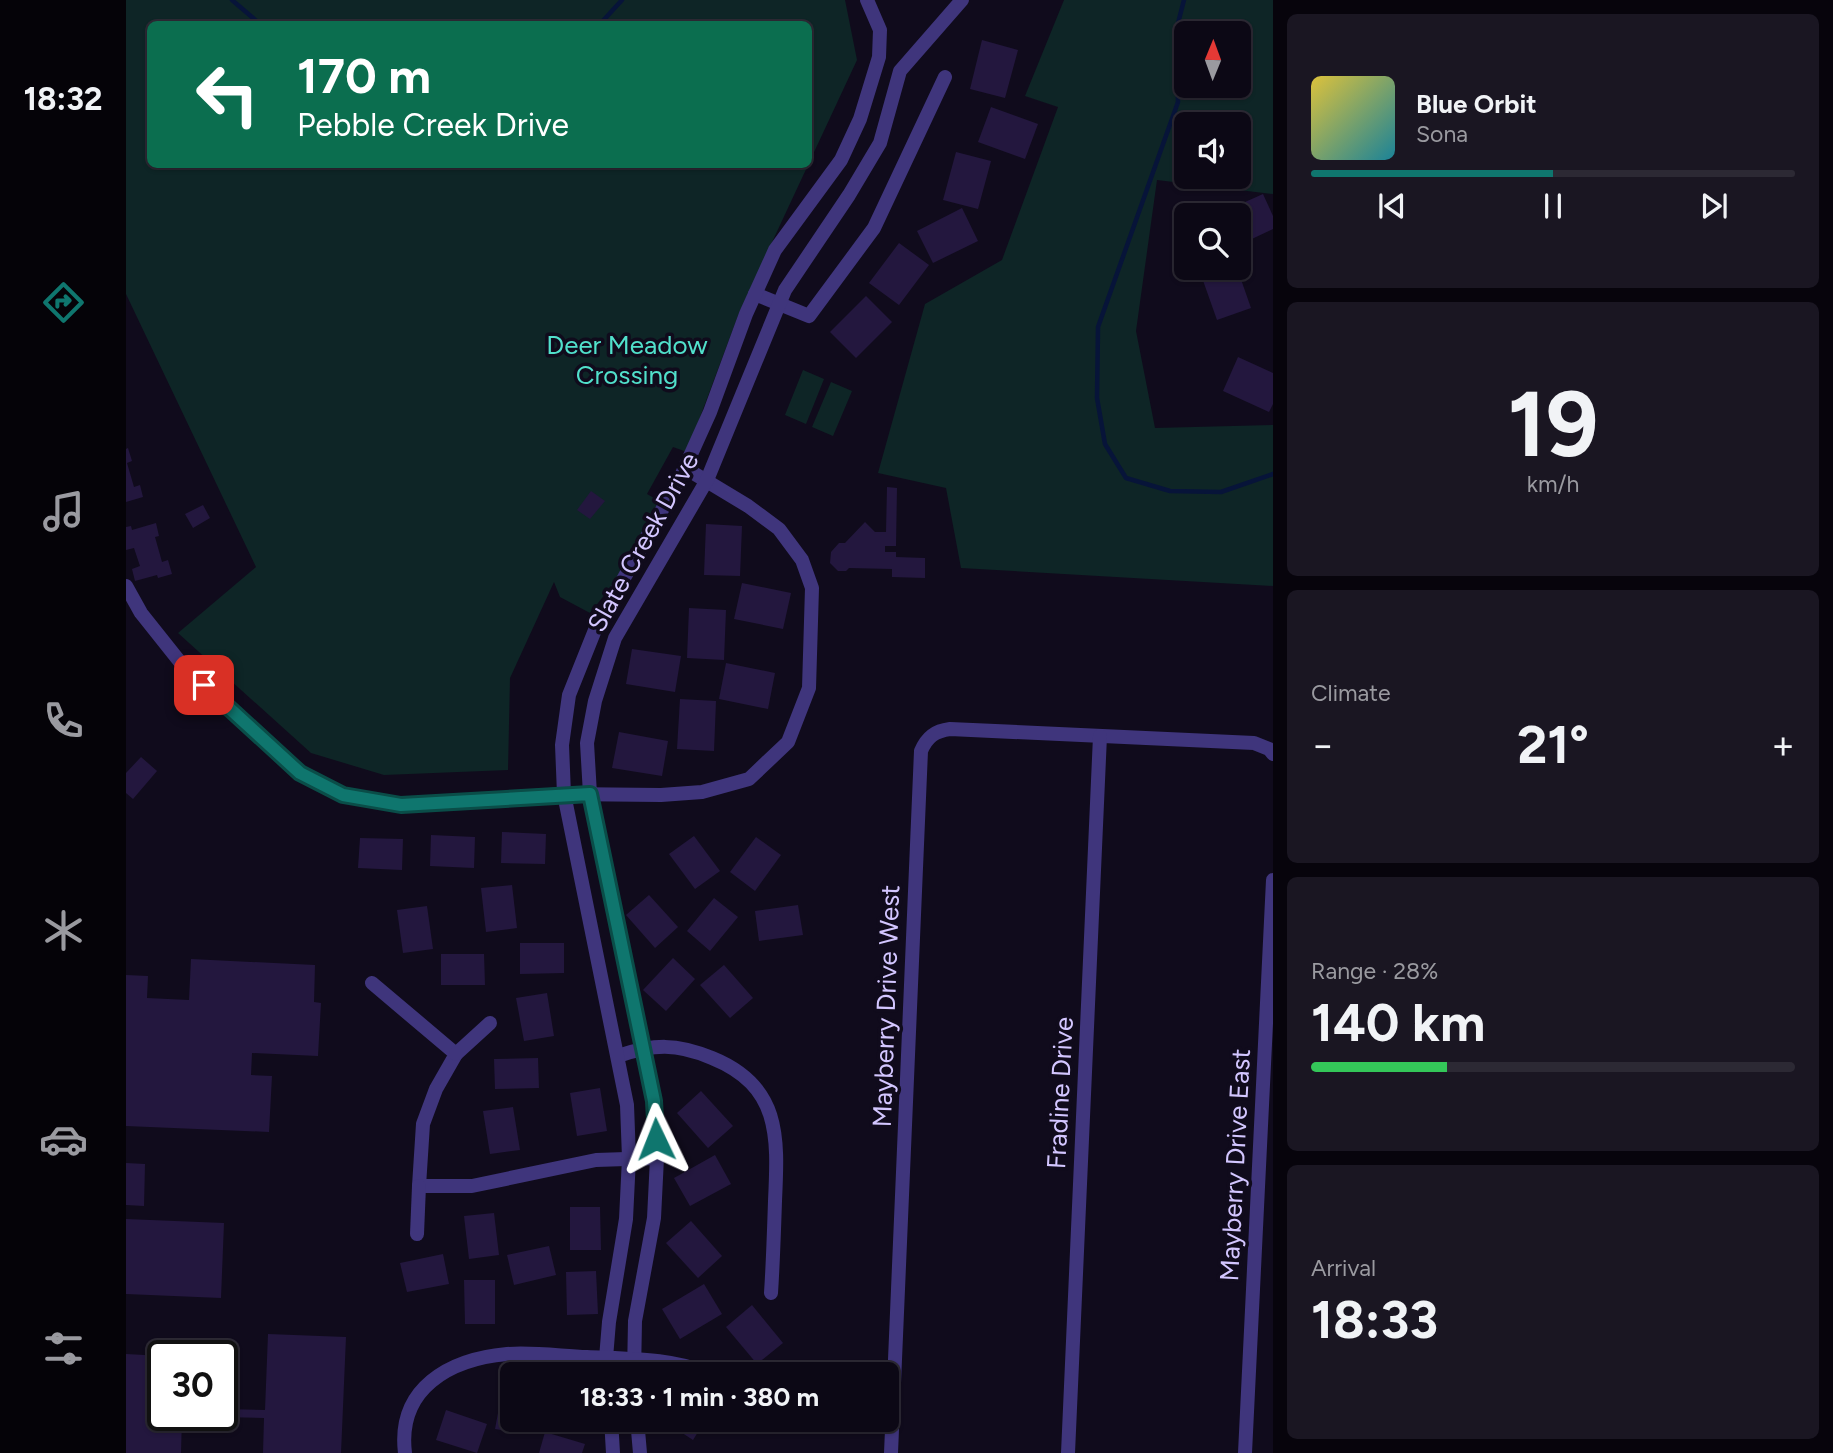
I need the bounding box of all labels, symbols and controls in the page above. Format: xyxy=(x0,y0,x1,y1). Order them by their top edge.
north arrow xyxy=(1174,21,1251,98)
map controls xyxy=(1174,21,1251,280)
text: 170 m xyxy=(297,46,431,105)
icon: left xyxy=(182,49,273,140)
text: 18:32 xyxy=(23,80,103,118)
text: Blue Orbit xyxy=(1416,88,1537,120)
text: Pebble Creek Drive xyxy=(297,106,569,144)
button: sound xyxy=(1174,112,1251,189)
text: Sona xyxy=(1416,120,1468,148)
icon: previous xyxy=(1373,187,1411,225)
icon: pause xyxy=(1534,187,1572,225)
icon: next xyxy=(1695,187,1733,225)
button: search xyxy=(1174,203,1251,280)
icon: directions xyxy=(39,278,88,327)
park label: Deer Meadow Crossing xyxy=(546,329,708,391)
text: 19 xyxy=(1507,370,1599,479)
street label: Slate Creek Drive xyxy=(580,447,706,637)
text: km/h xyxy=(1527,470,1579,498)
icon: music xyxy=(39,487,88,536)
pin xyxy=(174,655,234,715)
icon: arrive xyxy=(185,666,223,704)
text: Climate xyxy=(1311,679,1390,707)
icon: phone xyxy=(39,696,88,745)
text: 21° xyxy=(1517,714,1589,776)
text: − xyxy=(1311,722,1335,768)
text: + xyxy=(1771,722,1795,768)
street label: Mayberry Drive West xyxy=(866,884,906,1128)
icon: climate xyxy=(39,906,88,955)
text: Range · 28% xyxy=(1311,957,1438,985)
text: 140 km xyxy=(1311,992,1485,1054)
street label: Fradine Drive xyxy=(1040,1016,1080,1170)
street label: Mayberry Drive East xyxy=(1213,1048,1257,1282)
position arrow xyxy=(619,1102,693,1176)
icon: car xyxy=(39,1115,88,1164)
text: Arrival xyxy=(1311,1254,1376,1282)
text: 18:33 xyxy=(1311,1289,1438,1351)
icon: filters xyxy=(39,1324,88,1373)
speed limit sign: 30 xyxy=(147,1340,238,1431)
text: 18:33 · 1 min · 380 m xyxy=(580,1381,819,1413)

